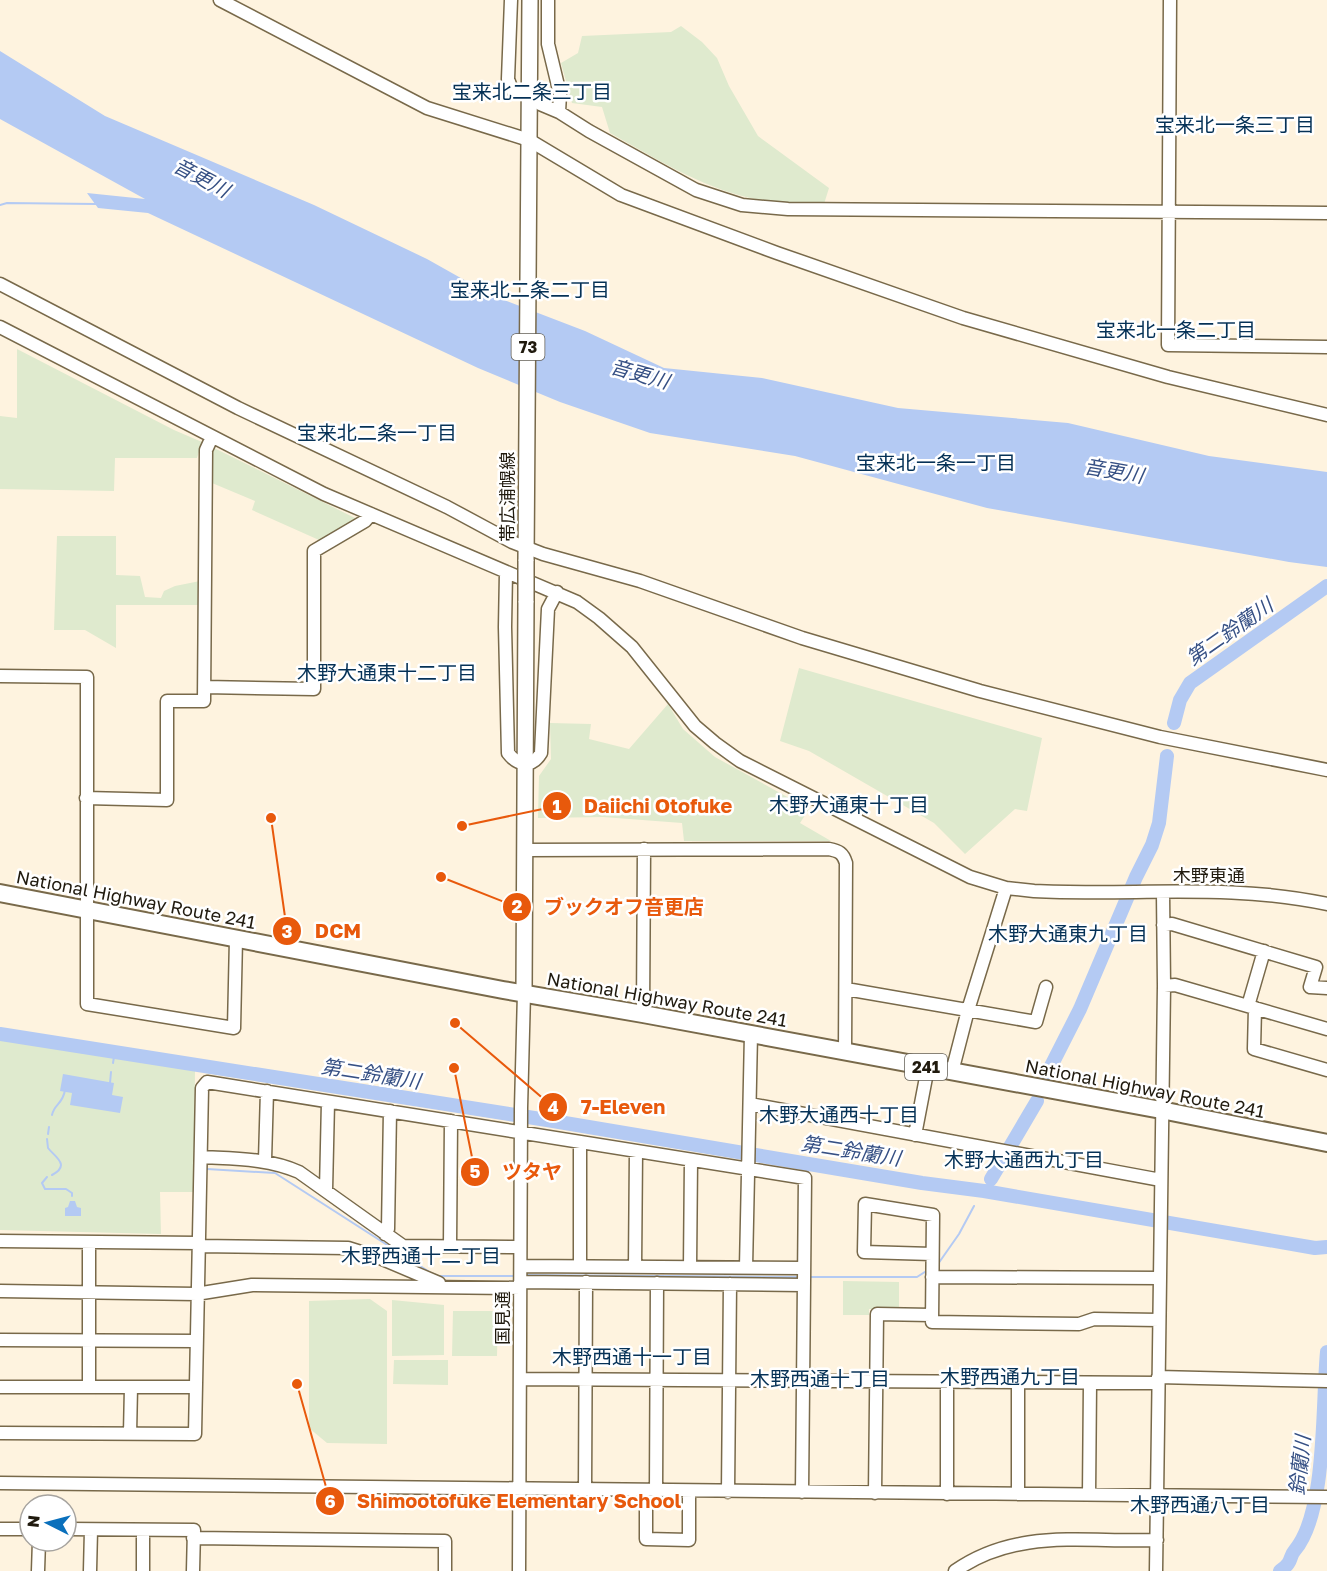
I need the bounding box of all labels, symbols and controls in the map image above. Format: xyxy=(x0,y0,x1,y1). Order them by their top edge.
district label: 宝来北二条三丁目 xyxy=(452,79,612,103)
district label: 宝来北一条三丁目 xyxy=(1155,112,1315,136)
water label: 音更川 xyxy=(170,152,236,203)
district label: 宝来北二条二丁目 xyxy=(450,277,610,301)
district label: 宝来北一条二丁目 xyxy=(1096,317,1256,341)
road number: 73 xyxy=(512,334,544,360)
water label: 音更川 xyxy=(608,353,674,393)
district label: 宝来北二条一丁目 xyxy=(297,420,457,444)
district label: 宝来北一条一丁目 xyxy=(856,450,1016,474)
street label: 帯広浦幌線 xyxy=(496,452,518,542)
water label: 音更川 xyxy=(1082,453,1148,487)
water label: 第二鈴蘭川 xyxy=(1181,591,1278,670)
district label: 木野大通東十二丁目 xyxy=(297,660,477,684)
callout: Daiichi Otofuke xyxy=(542,787,744,825)
district label: 木野大通東十丁目 xyxy=(769,792,929,816)
text: Daiichi Otofuke xyxy=(584,793,732,817)
text: 1 xyxy=(552,795,562,817)
street label: 木野東通 xyxy=(1173,864,1245,886)
street label: National Highway Route 241 xyxy=(15,865,258,933)
callout: ブックオフ音更店 xyxy=(502,888,716,926)
text: ブックオフ音更店 xyxy=(544,894,704,918)
text: 2 xyxy=(512,895,523,917)
callout: DCM xyxy=(272,912,373,950)
text: DCM xyxy=(315,918,361,942)
text: 3 xyxy=(282,920,293,942)
district label: 木野大通東九丁目 xyxy=(988,921,1148,945)
street label: National Highway Route 241 xyxy=(545,967,789,1031)
water label: 第二鈴蘭川 xyxy=(320,1053,424,1093)
road number: 241 xyxy=(905,1054,947,1080)
street label: National Highway Route 241 xyxy=(1024,1054,1267,1122)
callout: 7-Eleven xyxy=(538,1088,677,1126)
text: 7-Eleven xyxy=(581,1094,665,1118)
text: 4 xyxy=(547,1096,559,1118)
district label: 木野大通西十丁目 xyxy=(759,1102,919,1126)
water label: 第二鈴蘭川 xyxy=(800,1130,904,1170)
district label: 木野大通西九丁目 xyxy=(944,1147,1104,1171)
callout: ツタヤ xyxy=(460,1153,574,1191)
text: ツタヤ xyxy=(502,1159,562,1183)
text: 5 xyxy=(470,1160,481,1182)
district label: 木野西通十二丁目 xyxy=(341,1243,501,1267)
street label: 国見通 xyxy=(491,1291,513,1345)
district label: 木野西通十一丁目 xyxy=(552,1344,712,1368)
district label: 木野西通九丁目 xyxy=(940,1364,1080,1388)
district label: 木野西通十丁目 xyxy=(750,1366,890,1390)
water label: 鈴蘭川 xyxy=(1284,1432,1314,1496)
callout: Shimootofuke Elementary School xyxy=(315,1482,693,1520)
text: Shimootofuke Elementary School xyxy=(357,1488,681,1512)
text: 6 xyxy=(324,1490,336,1512)
district label: 木野西通八丁目 xyxy=(1130,1492,1270,1516)
north arrow xyxy=(18,1493,78,1553)
text: N xyxy=(23,1514,44,1529)

